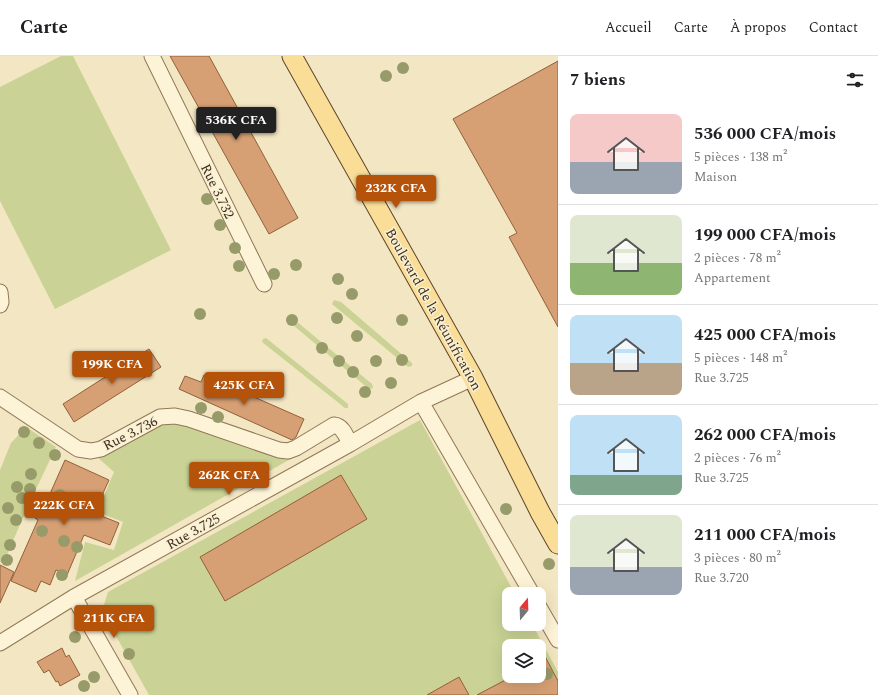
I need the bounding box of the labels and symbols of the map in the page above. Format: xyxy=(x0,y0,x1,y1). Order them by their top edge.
pin: 536K CFA xyxy=(195,107,277,141)
street label: Rue 3.732 xyxy=(195,160,240,222)
pin: 232K CFA xyxy=(355,175,437,209)
street label: Boulevard de la Réunification xyxy=(380,224,487,394)
pin: 199K CFA xyxy=(71,351,153,385)
pin: 425K CFA xyxy=(203,372,285,406)
street label: Rue 3.736 xyxy=(99,411,161,456)
pin: 262K CFA xyxy=(188,462,270,496)
pin: 222K CFA xyxy=(23,492,105,526)
street label: Rue 3.725 xyxy=(162,508,224,555)
north arrow xyxy=(502,587,546,631)
pin: 211K CFA xyxy=(73,605,155,639)

